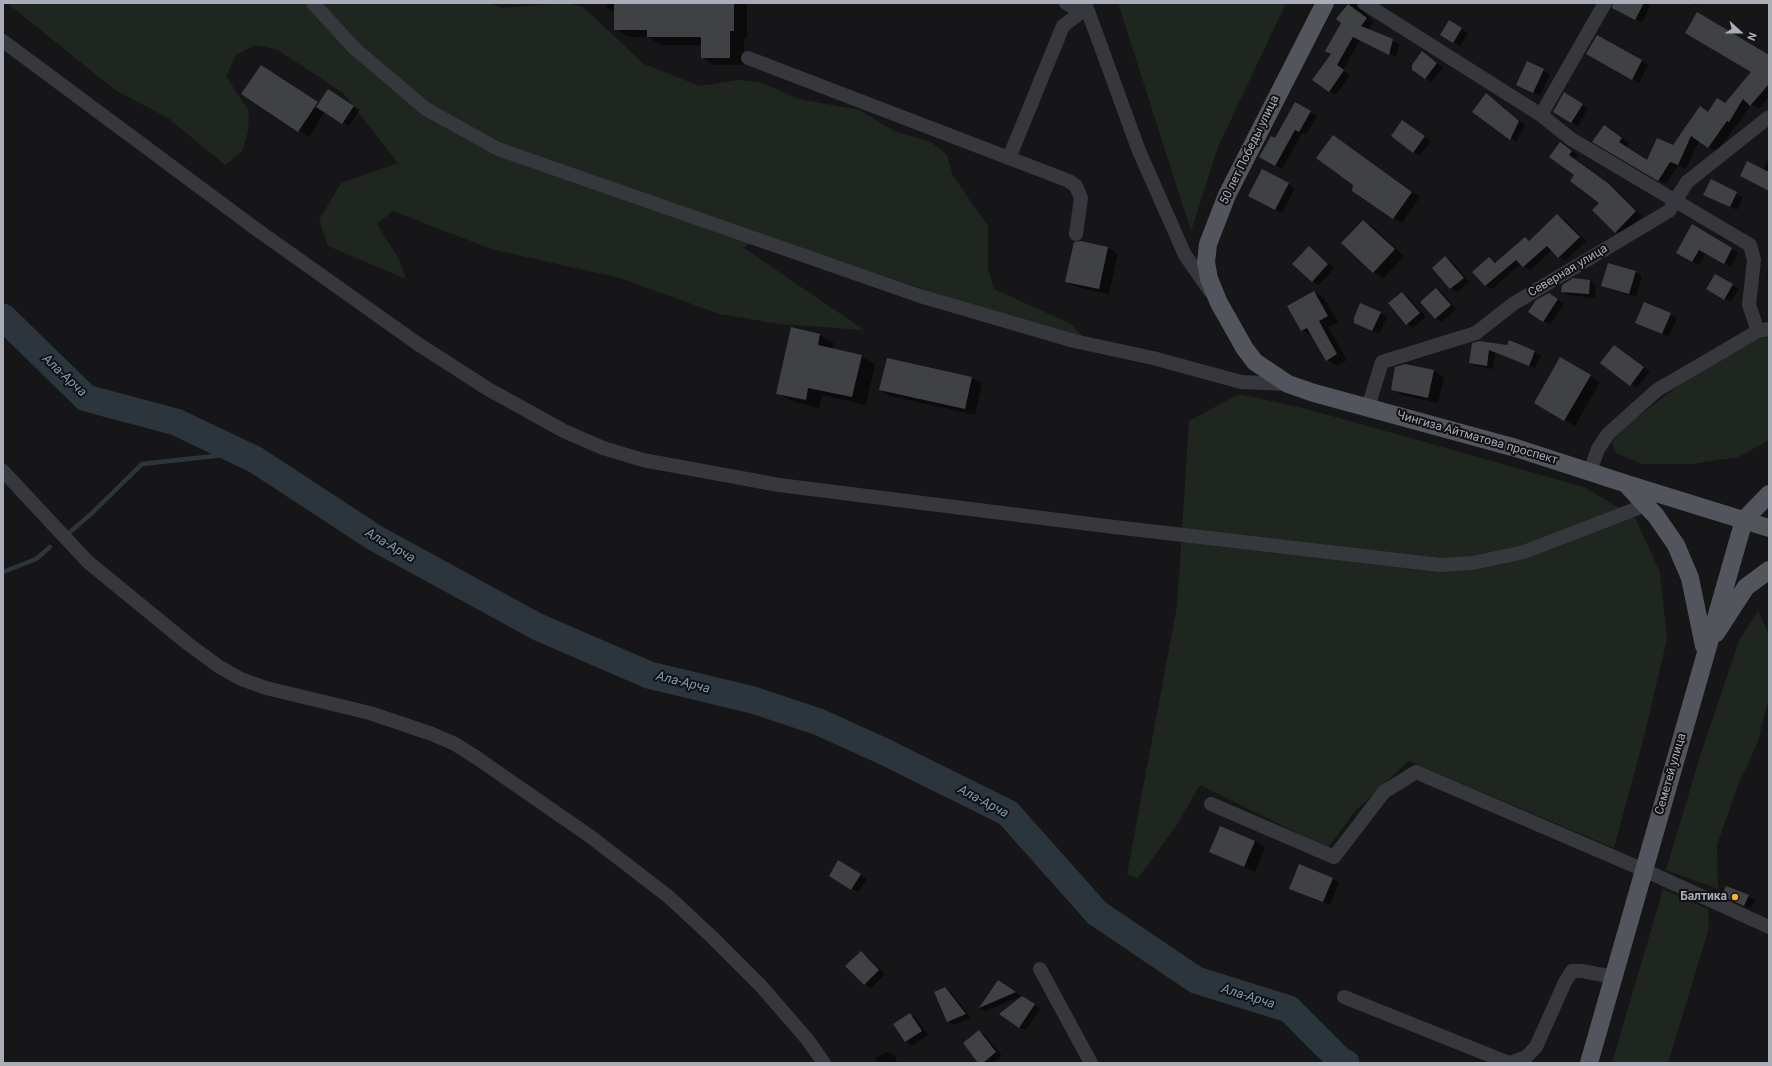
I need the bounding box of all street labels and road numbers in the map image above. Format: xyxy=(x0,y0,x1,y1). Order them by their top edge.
street label: 50 лет Победы улица xyxy=(1217,93,1283,207)
street label: Северная улица xyxy=(1526,242,1610,300)
street label: Чингиза Айтматова проспект xyxy=(1395,408,1559,468)
street label: Семетей улица xyxy=(1653,732,1689,816)

